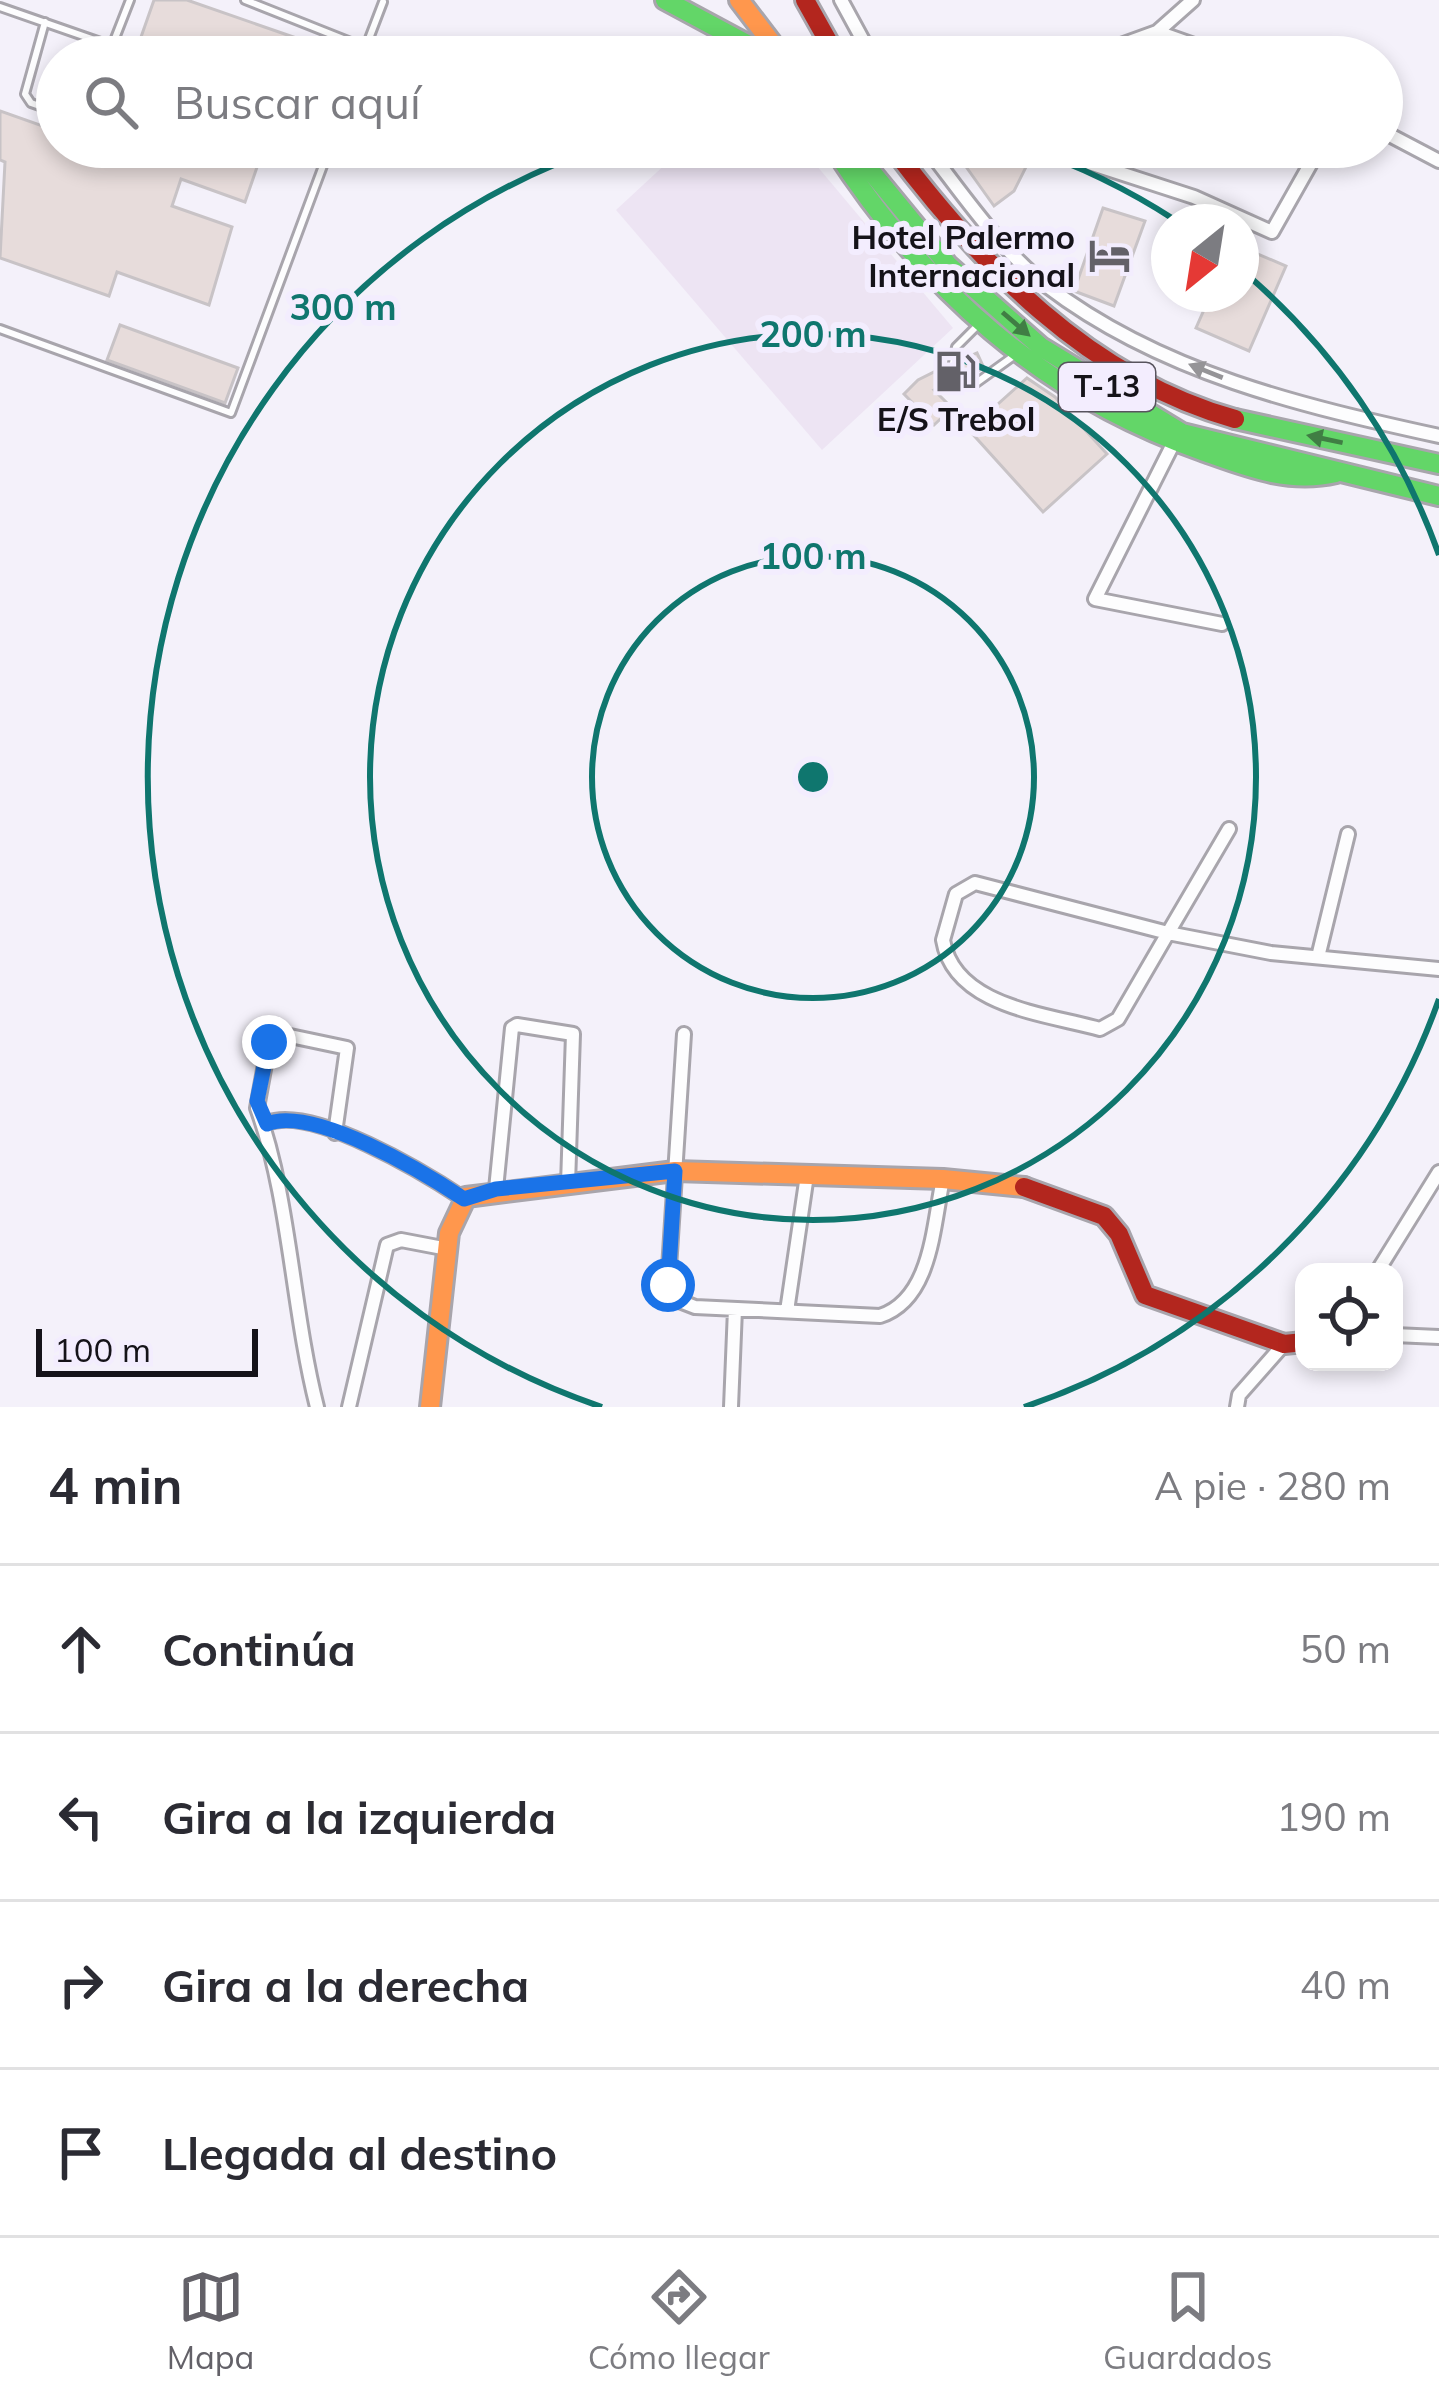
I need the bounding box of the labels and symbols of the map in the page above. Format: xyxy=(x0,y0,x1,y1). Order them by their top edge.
north arrow xyxy=(1151,204,1259,312)
place label: Hotel Palermo Internacional xyxy=(851,216,1075,295)
hotel icon: Hotel Palermo Internacional xyxy=(1086,233,1132,279)
text: 300 m xyxy=(289,284,397,329)
text: 200 m xyxy=(759,311,867,356)
one-way arrow xyxy=(1001,311,1031,337)
fuel station icon: E/S Trebol xyxy=(933,348,979,394)
one-way arrow xyxy=(1187,361,1223,380)
road number: T-13 xyxy=(1059,363,1155,411)
place label: E/S Trebol xyxy=(877,398,1035,439)
one-way arrow xyxy=(1305,429,1343,448)
text: 100 m xyxy=(759,533,867,578)
centre of rings xyxy=(792,756,834,798)
route end xyxy=(242,1015,296,1069)
route start xyxy=(641,1258,695,1312)
scale bar xyxy=(36,1323,258,1376)

